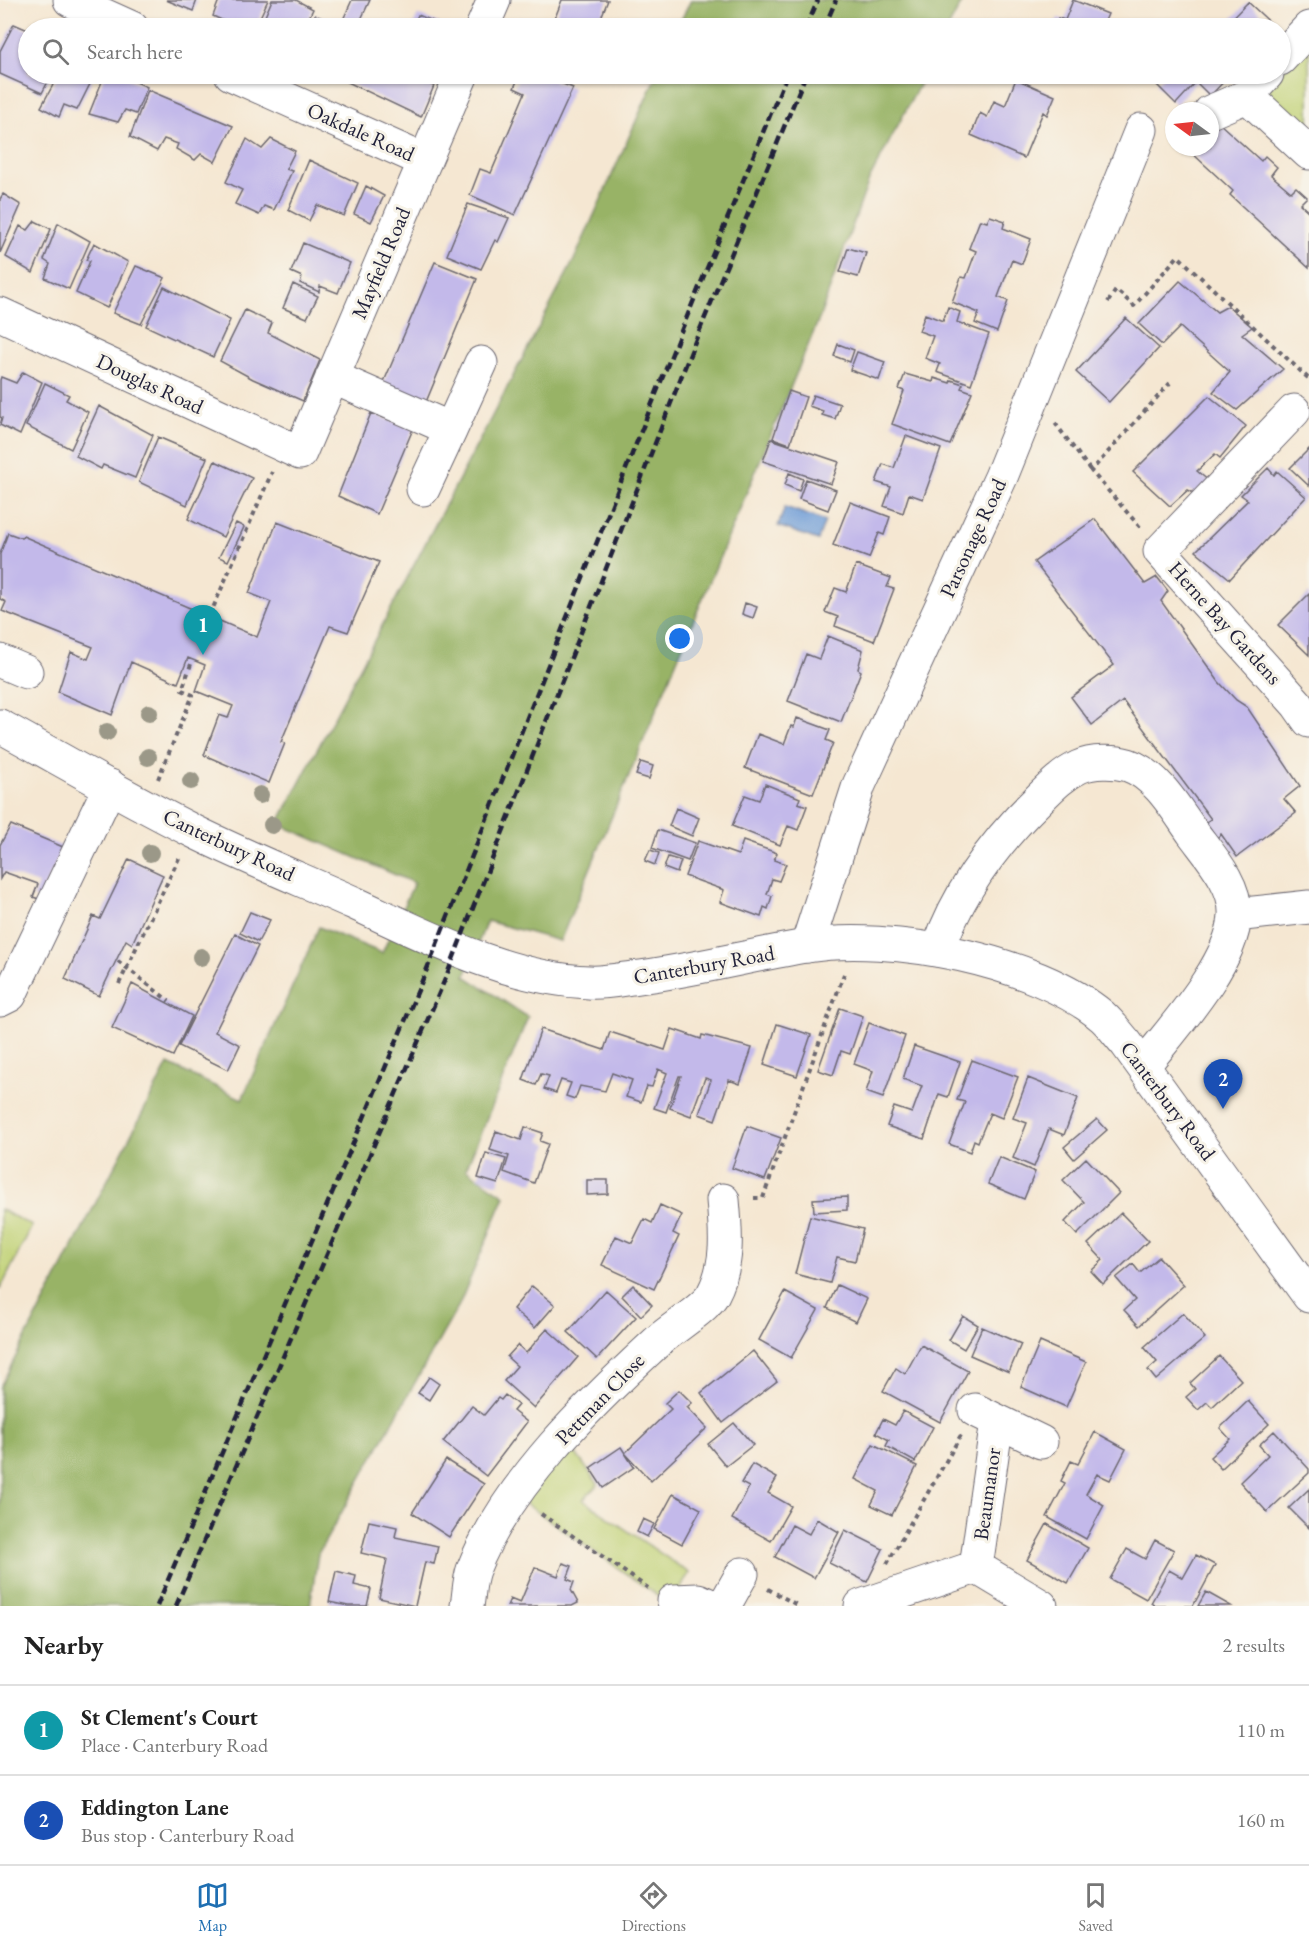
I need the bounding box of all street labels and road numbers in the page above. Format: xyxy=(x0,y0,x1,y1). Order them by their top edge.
street label: Oakdale Road xyxy=(303,96,419,167)
street label: Mayfield Road xyxy=(345,203,416,323)
street label: Douglas Road xyxy=(92,347,208,420)
street label: Parsonage Road xyxy=(933,474,1012,602)
street label: Herne Bay Gardens xyxy=(1163,555,1288,690)
street label: Canterbury Road xyxy=(159,802,300,887)
street label: Canterbury Road xyxy=(631,939,777,990)
street label: Canterbury Road xyxy=(1115,1036,1222,1166)
street label: Pettman Close xyxy=(549,1347,650,1450)
street label: Beaumanor xyxy=(967,1446,1006,1542)

